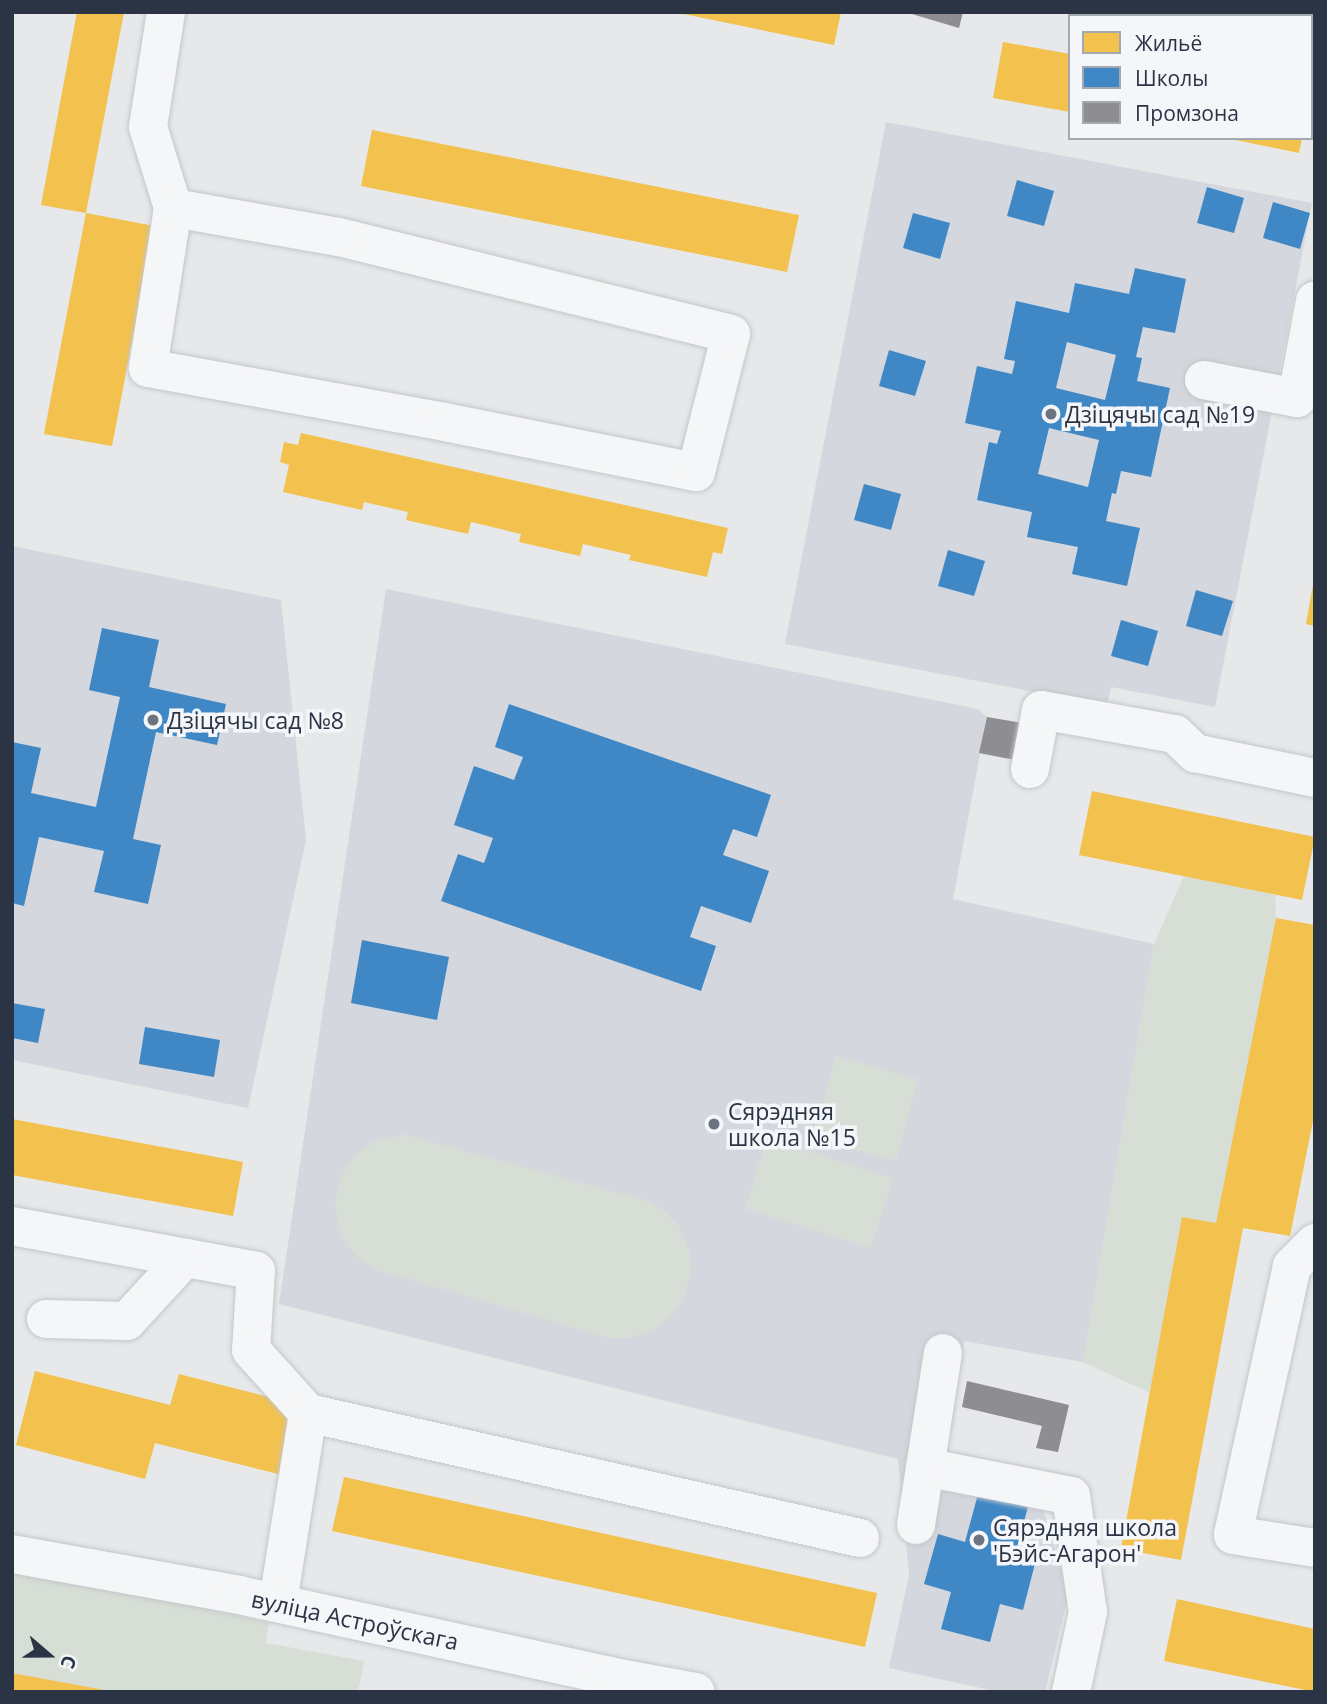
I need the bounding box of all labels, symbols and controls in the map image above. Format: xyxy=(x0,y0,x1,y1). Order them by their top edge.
legend xyxy=(1068,14,1313,140)
text: Жильё xyxy=(1135,29,1202,57)
text: Школы xyxy=(1135,64,1208,92)
text: Промзона xyxy=(1135,99,1239,127)
place label: Дзіцячы сад №19 xyxy=(1065,400,1255,428)
marker: Дзіцячы сад №19 xyxy=(1043,406,1059,422)
place label: Дзіцячы сад №8 xyxy=(167,706,344,734)
marker: Дзіцячы сад №8 xyxy=(145,712,161,728)
place label: Сярэдняя школа №15 xyxy=(728,1097,856,1151)
marker: Сярэдняя школа №15 xyxy=(706,1116,722,1132)
place label: Сярэдняя школа 'Бэйс-Агарон' xyxy=(993,1513,1177,1567)
marker: Сярэдняя школа 'Бэйс-Агарон' xyxy=(971,1532,987,1548)
street label: вуліца Астроўскага xyxy=(249,1585,461,1655)
north arrow xyxy=(14,1620,84,1690)
text: С xyxy=(54,1652,83,1672)

